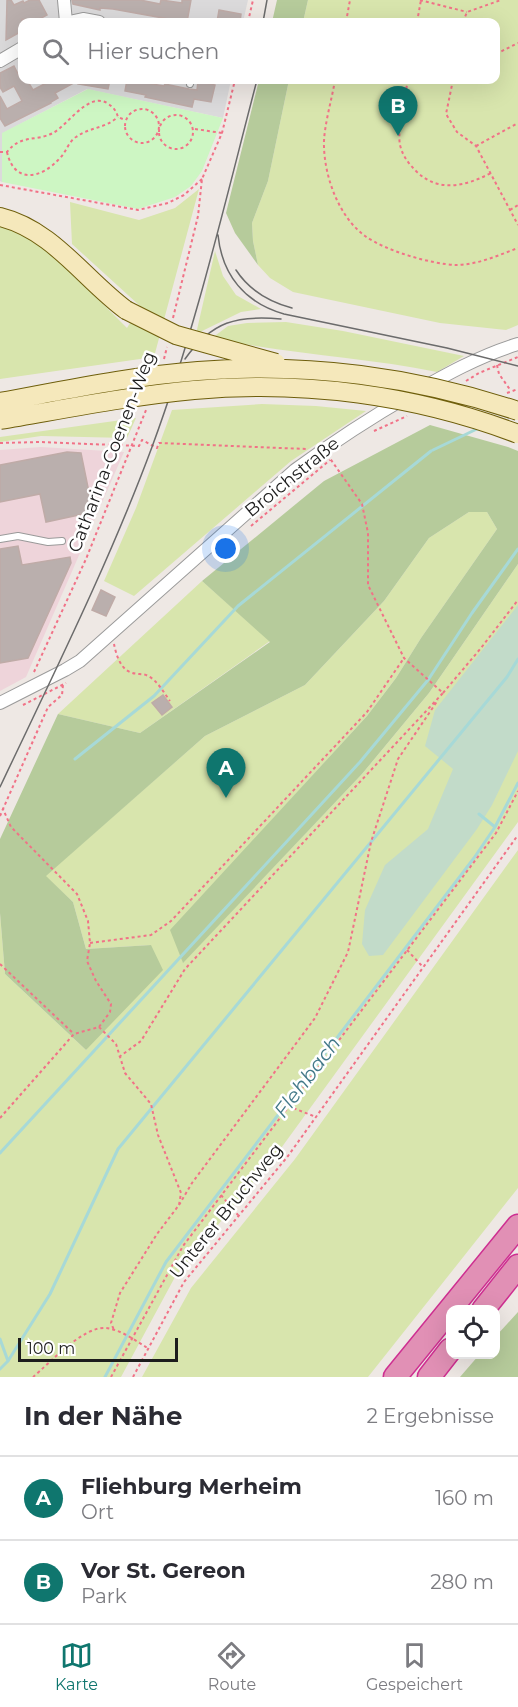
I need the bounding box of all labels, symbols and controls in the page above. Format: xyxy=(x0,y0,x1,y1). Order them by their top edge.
search box xyxy=(18,18,500,84)
icon: search xyxy=(39,35,72,68)
text: Hier suchen xyxy=(87,38,219,65)
pin: B xyxy=(378,86,418,136)
street label: Catharina-Coenen-Weg xyxy=(63,348,161,556)
street label: Broichstraße xyxy=(240,432,344,522)
your location xyxy=(211,534,240,563)
pin: A xyxy=(206,748,246,798)
water label: Flehbach xyxy=(269,1032,345,1122)
street label: Unterer Bruchweg xyxy=(165,1139,287,1283)
map controls xyxy=(446,1305,500,1359)
button: locate xyxy=(446,1305,500,1359)
scale bar xyxy=(18,1335,178,1362)
text: 100 m xyxy=(27,1339,75,1358)
text: In der Nähe xyxy=(24,1400,182,1432)
text: 2 Ergebnisse xyxy=(366,1404,494,1428)
text: Fliehburg Merheim xyxy=(81,1473,302,1500)
text: A xyxy=(36,1486,51,1510)
text: 160 m xyxy=(435,1486,494,1510)
text: Ort xyxy=(81,1500,114,1524)
text: Vor St. Gereon xyxy=(81,1557,246,1584)
text: B xyxy=(36,1570,51,1594)
text: 280 m xyxy=(430,1570,494,1594)
text: Park xyxy=(81,1584,127,1608)
tab: Karte xyxy=(55,1639,98,1694)
tab: Route xyxy=(208,1639,256,1694)
tab: Gespeichert xyxy=(366,1639,463,1694)

